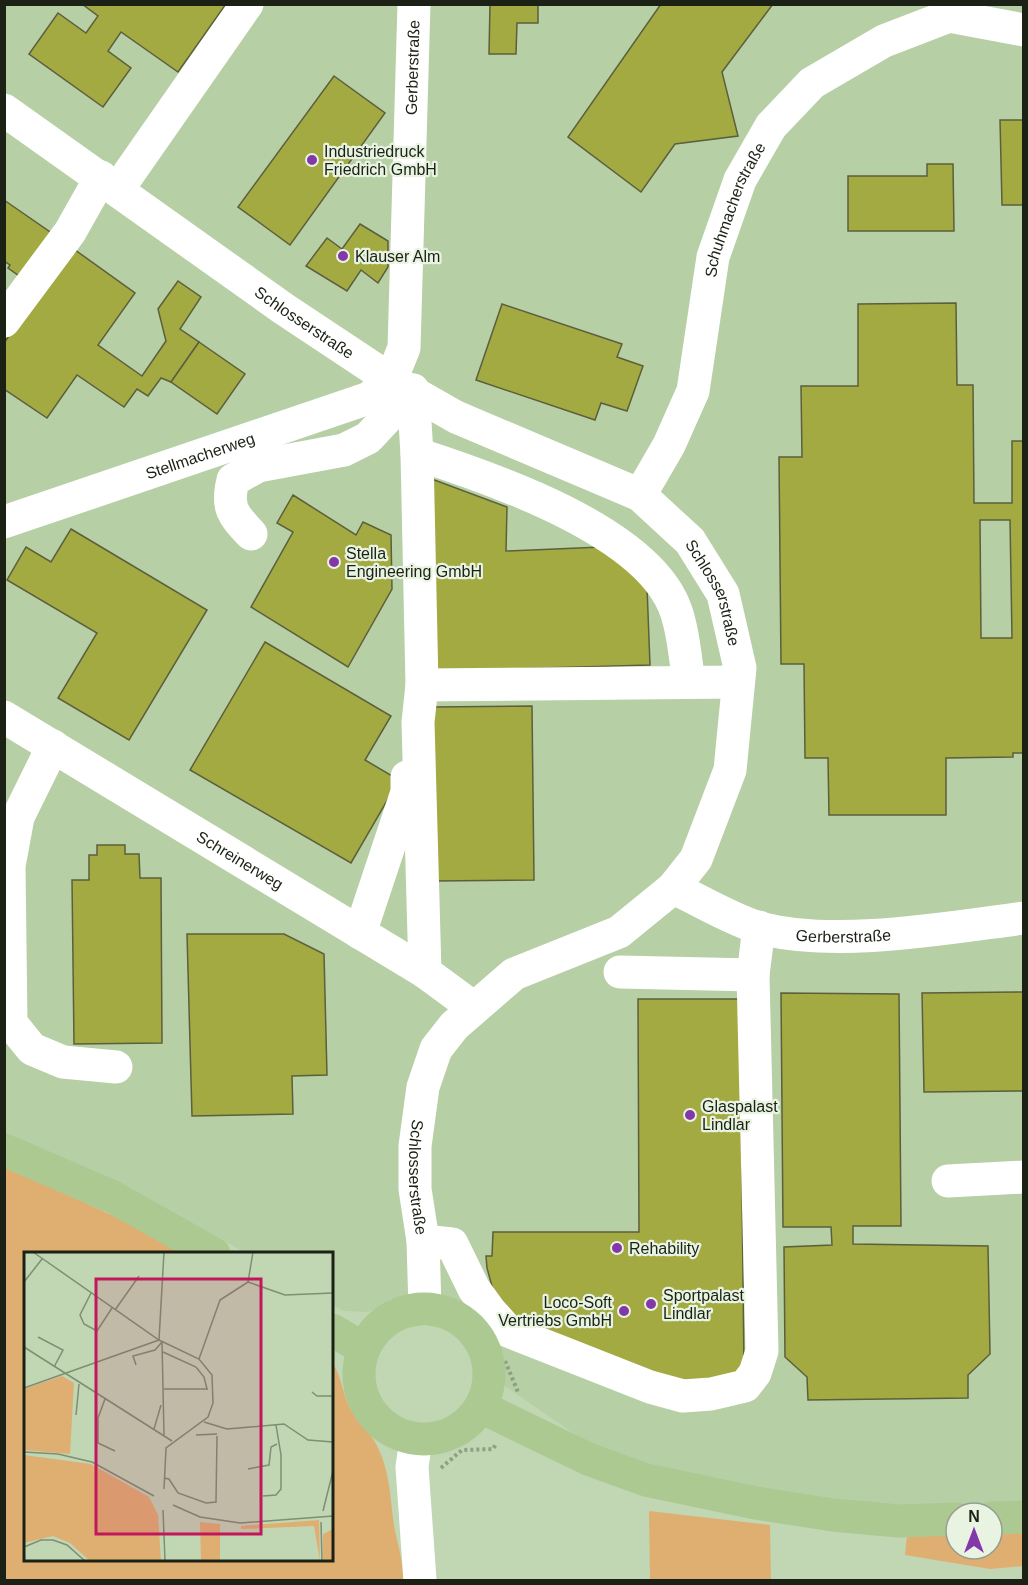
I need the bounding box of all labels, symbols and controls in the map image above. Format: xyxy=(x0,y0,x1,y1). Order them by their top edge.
street label: Gerberstraße xyxy=(402,20,422,115)
street label: Schuhmacherstraße xyxy=(702,139,768,278)
place label: Industriedruck Friedrich GmbH xyxy=(324,143,437,178)
marker: Industriedruck Friedrich GmbH xyxy=(305,153,319,167)
place label: Klauser Alm xyxy=(355,248,440,265)
marker: Klauser Alm xyxy=(336,249,350,263)
street label: Schlosserstraße xyxy=(252,283,357,362)
street label: Stellmacherweg xyxy=(143,429,257,482)
street label: Schlosserstraße xyxy=(683,536,743,648)
place label: Stella Engineering GmbH xyxy=(346,545,482,580)
marker: Stella Engineering GmbH xyxy=(327,555,341,569)
street label: Schreinerweg xyxy=(194,827,286,893)
street label: Gerberstraße xyxy=(795,926,892,945)
place label: Glaspalast Lindlar xyxy=(702,1098,778,1133)
marker: Glaspalast Lindlar xyxy=(683,1108,697,1122)
street label: Schlosserstraße xyxy=(406,1119,430,1236)
place label: Rehability xyxy=(629,1240,699,1257)
marker: Rehability xyxy=(610,1241,624,1255)
inset map xyxy=(24,1252,333,1561)
place label: Sportpalast Lindlar xyxy=(663,1287,744,1322)
place label: Loco-Soft Vertriebs GmbH xyxy=(498,1294,613,1329)
marker: Sportpalast Lindlar xyxy=(644,1297,658,1311)
marker: Loco-Soft Vertriebs GmbH xyxy=(617,1304,631,1318)
north arrow xyxy=(944,1501,1004,1561)
text: N xyxy=(968,1508,980,1525)

